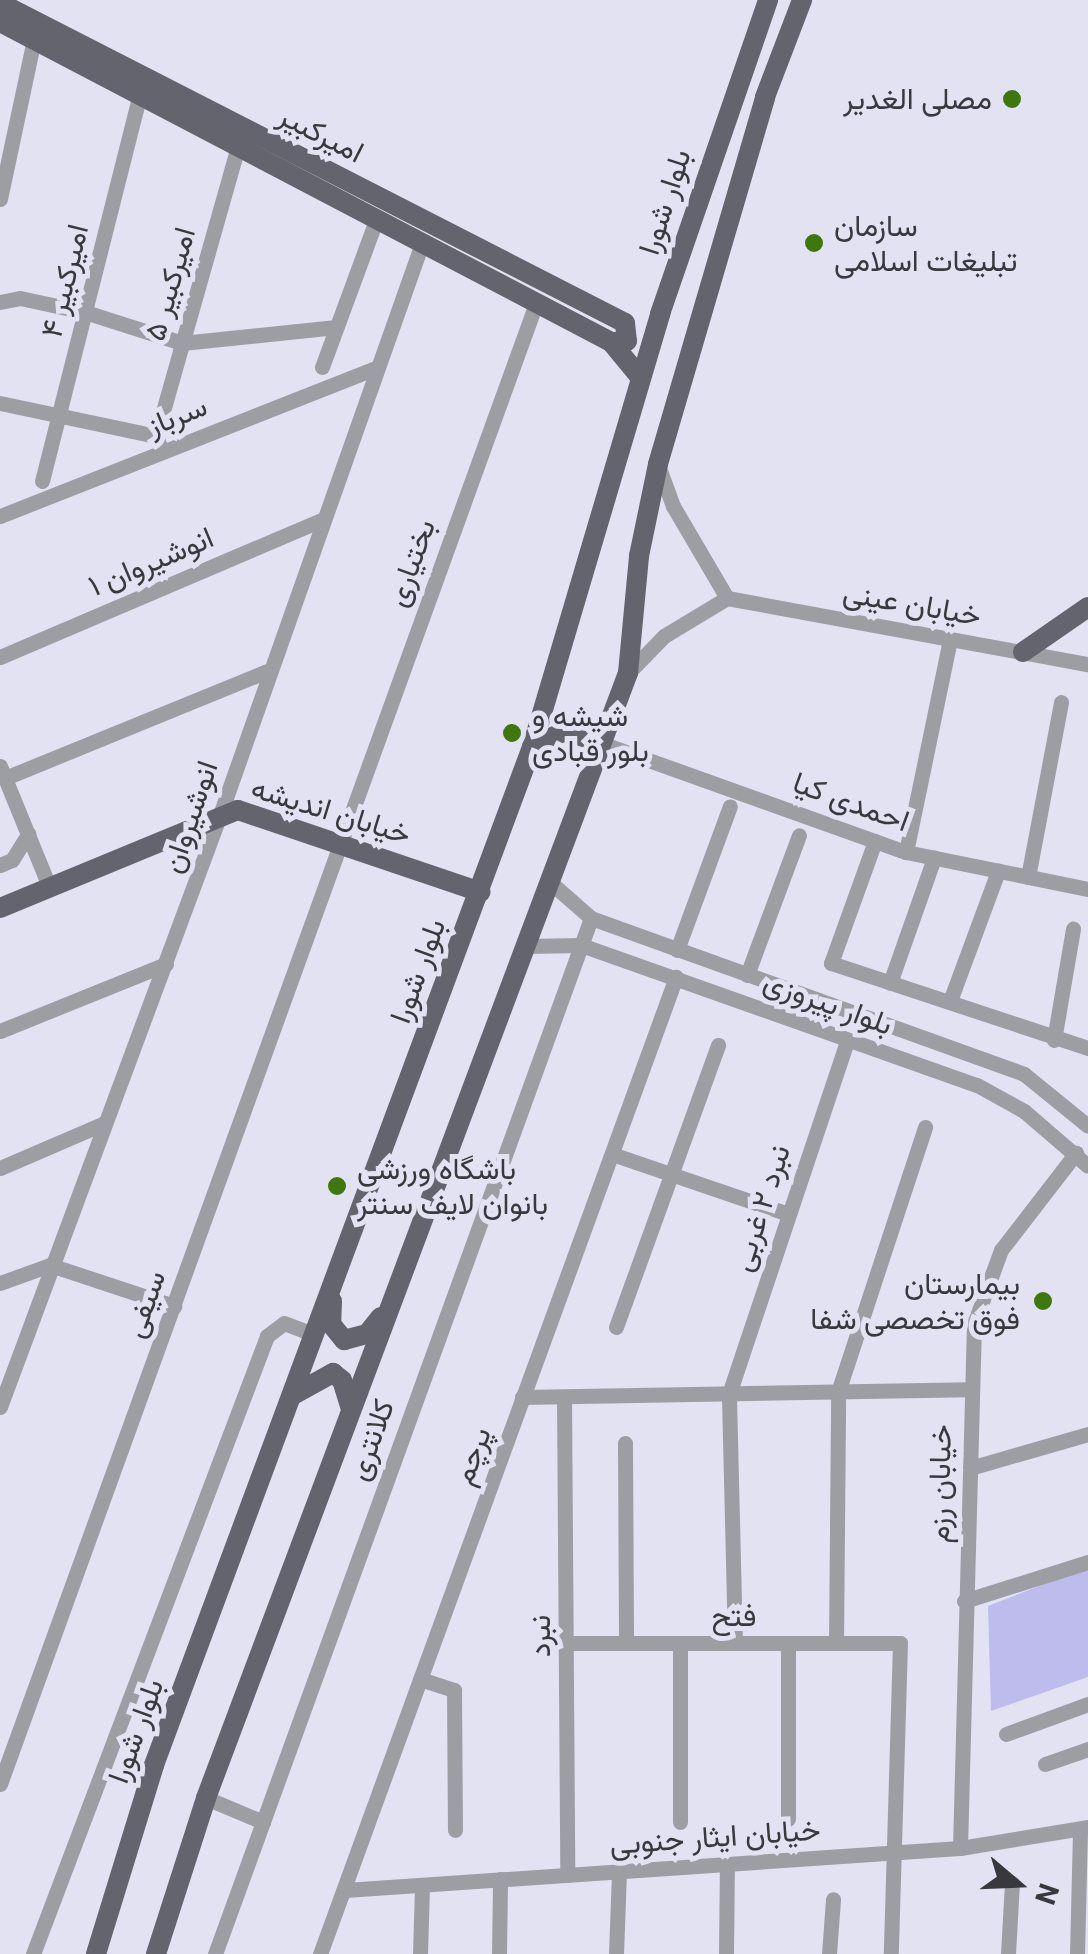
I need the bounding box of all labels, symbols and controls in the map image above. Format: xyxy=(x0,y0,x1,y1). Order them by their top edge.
place label: مصلی الغدیر xyxy=(843,81,992,117)
marker: مصلی الغدیر xyxy=(1001,88,1023,110)
street label: امیرکبیر xyxy=(272,97,370,171)
street label: بلوار شورا xyxy=(631,145,699,259)
place label: سازمان تبلیغات اسلامی xyxy=(834,208,1017,278)
street label: امیرکبیر ۴ xyxy=(34,221,96,341)
street label: امیرکبیر ۵ xyxy=(137,223,203,345)
marker: سازمان تبلیغات اسلامی xyxy=(803,232,825,254)
street label: سرباز xyxy=(142,388,212,444)
street label: بختیاری xyxy=(379,514,443,612)
street label: انوشیروان ۱ xyxy=(83,520,219,604)
street label: خیابان عینی xyxy=(840,574,984,634)
place label: شیشه و بلور قبادی xyxy=(532,698,649,768)
marker: شیشه و بلور قبادی xyxy=(501,722,523,744)
street label: انوشیروان xyxy=(154,756,226,878)
street label: احمدی کیا xyxy=(788,764,914,840)
street label: خیابان اندیشه xyxy=(247,770,415,852)
street label: بلوار شورا xyxy=(383,914,453,1028)
street label: بلوار پیروزی xyxy=(759,963,897,1043)
street label: نبرد ۲ غربی xyxy=(724,1140,798,1276)
place label: باشگاه ورزشی بانوان لایف سنتر xyxy=(357,1151,548,1222)
marker: باشگاه ورزشی بانوان لایف سنتر xyxy=(326,1175,348,1197)
street label: سیفی xyxy=(116,1265,174,1343)
place label: بیمارستان فوق تخصصی شفا xyxy=(810,1266,1020,1336)
marker: بیمارستان فوق تخصصی شفا xyxy=(1030,1288,1056,1314)
street label: کلانتری xyxy=(340,1395,402,1485)
street label: پرچم xyxy=(445,1422,499,1490)
street label: خیابان رزم xyxy=(921,1424,959,1544)
street label: فتح xyxy=(711,1598,757,1634)
street label: نبرد xyxy=(522,1615,558,1657)
street label: بلوار شورا xyxy=(101,1674,171,1788)
street label: خیابان ایثار جنوبی xyxy=(608,1812,822,1862)
north arrow xyxy=(968,1834,1068,1934)
text: N xyxy=(1028,1879,1066,1909)

